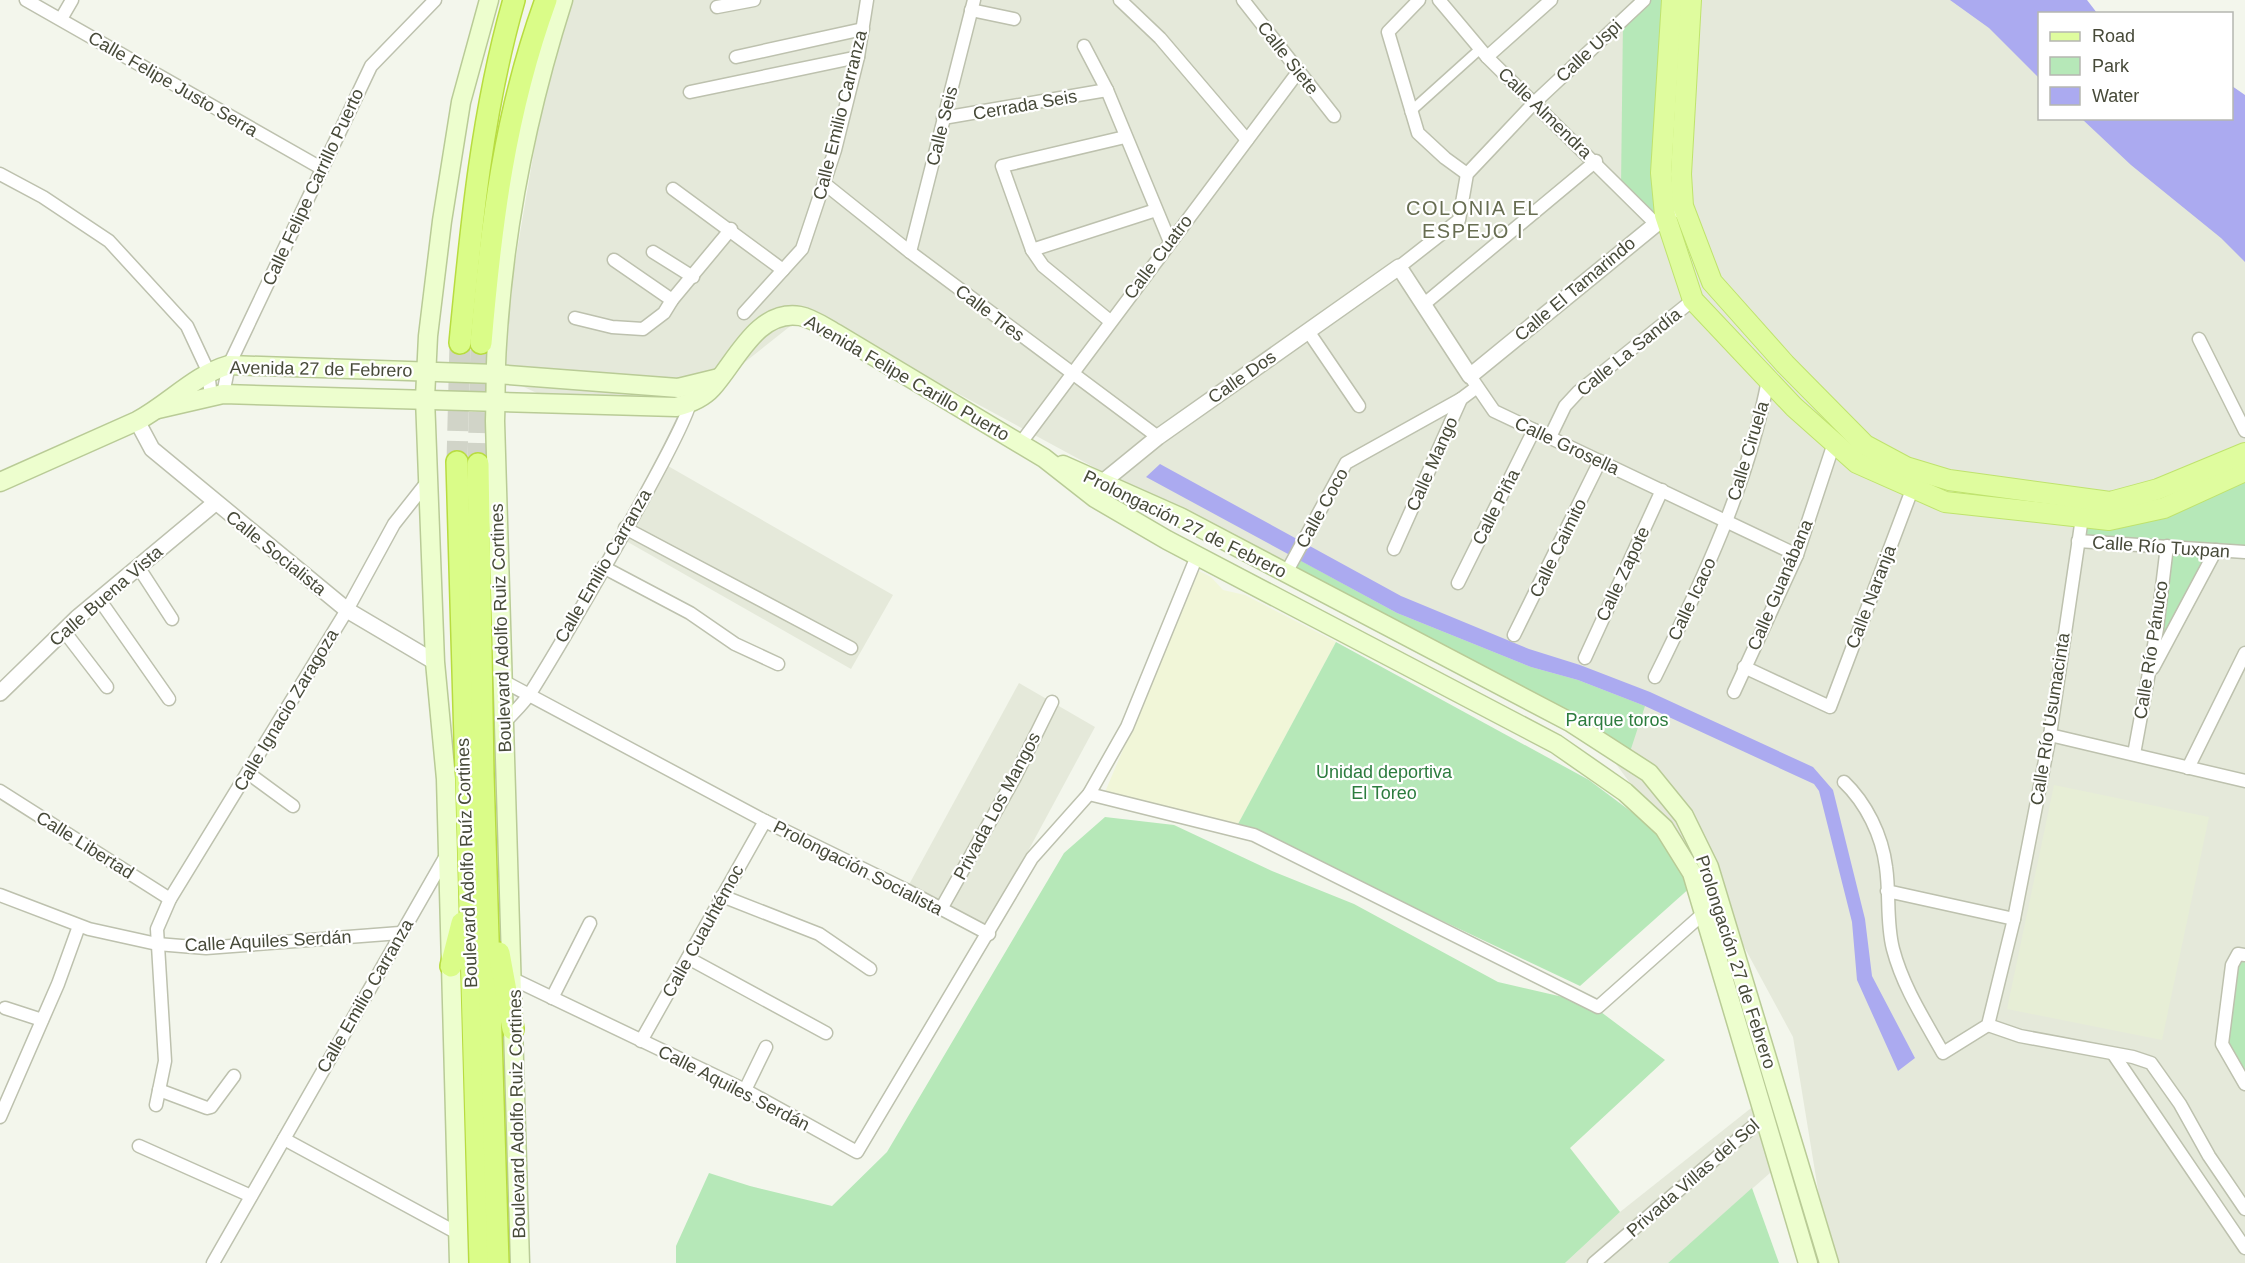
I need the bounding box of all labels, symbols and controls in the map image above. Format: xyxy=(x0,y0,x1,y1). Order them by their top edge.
legend xyxy=(2038,12,2233,120)
street label: Calle Uspi xyxy=(1552,16,1626,86)
street label: Calle Siete xyxy=(1253,18,1323,98)
text: Road xyxy=(2092,26,2135,46)
street label: Calle Felipe Justo Serra xyxy=(85,27,262,141)
street label: Calle Emilio Carranza xyxy=(809,27,871,202)
text: Park xyxy=(2092,56,2130,76)
street label: Calle Almendra xyxy=(1494,63,1597,163)
street label: Calle Seis xyxy=(922,84,962,168)
street label: Calle Felipe Carrillo Puerto xyxy=(258,85,368,289)
street label: Cerrada Seis xyxy=(972,86,1078,124)
text: Water xyxy=(2092,86,2139,106)
district label: COLONIA EL ESPEJO I xyxy=(1406,197,1540,242)
street label: Calle Cuatro xyxy=(1120,211,1196,303)
street label: Calle El Tamarindo xyxy=(1511,233,1639,345)
street label: Calle Tres xyxy=(952,281,1028,345)
street label: Calle La Sandía xyxy=(1573,303,1686,400)
street label: Avenida Felipe Carillo Puerto xyxy=(801,311,1013,445)
street label: Calle Dos xyxy=(1204,346,1280,408)
street label: Avenida 27 de Febrero xyxy=(229,357,413,381)
street label: Calle Ciruela xyxy=(1723,398,1773,503)
street label: Calle Grosella xyxy=(1512,413,1623,479)
street label: Calle Mango xyxy=(1402,414,1462,514)
street label: Calle Coco xyxy=(1292,465,1352,551)
street label: Calle Piña xyxy=(1468,465,1524,548)
street label: Prolongación 27 de Febrero xyxy=(1080,466,1290,582)
street label: Calle Emilio Carranza xyxy=(551,485,656,646)
street label: Calle Caimito xyxy=(1526,496,1590,600)
street label: Boulevard Adolfo Ruiz Cortines xyxy=(487,503,515,753)
street label: Calle Socialista xyxy=(222,507,331,600)
street label: Calle Guanábana xyxy=(1743,516,1817,653)
street label: Calle Zapote xyxy=(1592,524,1654,624)
street label: Calle Río Tuxpan xyxy=(2091,532,2231,562)
street label: Calle Buena Vista xyxy=(46,541,167,650)
street label: Calle Naranja xyxy=(1842,542,1900,651)
street label: Calle Icaco xyxy=(1664,554,1720,644)
street label: Calle Río Pánuco xyxy=(2130,579,2172,721)
street label: Calle Ignacio Zaragoza xyxy=(230,625,343,794)
street label: Calle Río Usumacinta xyxy=(2027,631,2074,807)
park label: Parque toros xyxy=(1565,710,1669,730)
street label: Privada Los Mangos xyxy=(950,729,1044,883)
street label: Boulevard Adolfo Ruíz Cortines xyxy=(453,738,481,988)
park label: Unidad deportiva El Toreo xyxy=(1316,762,1453,803)
street label: Calle Libertad xyxy=(33,807,137,883)
street label: Prolongación Socialista xyxy=(770,817,947,920)
street label: Prolongación 27 de Febrero xyxy=(1692,853,1780,1071)
street label: Calle Cuauhtémoc xyxy=(658,861,748,1001)
street label: Calle Emilio Carranza xyxy=(313,915,418,1076)
street label: Calle Aquiles Serdán xyxy=(184,927,352,955)
street label: Boulevard Adolfo Ruiz Cortines xyxy=(505,989,529,1239)
street label: Calle Aquiles Serdán xyxy=(655,1041,813,1135)
street label: Privada Villas del Sol xyxy=(1623,1115,1763,1241)

